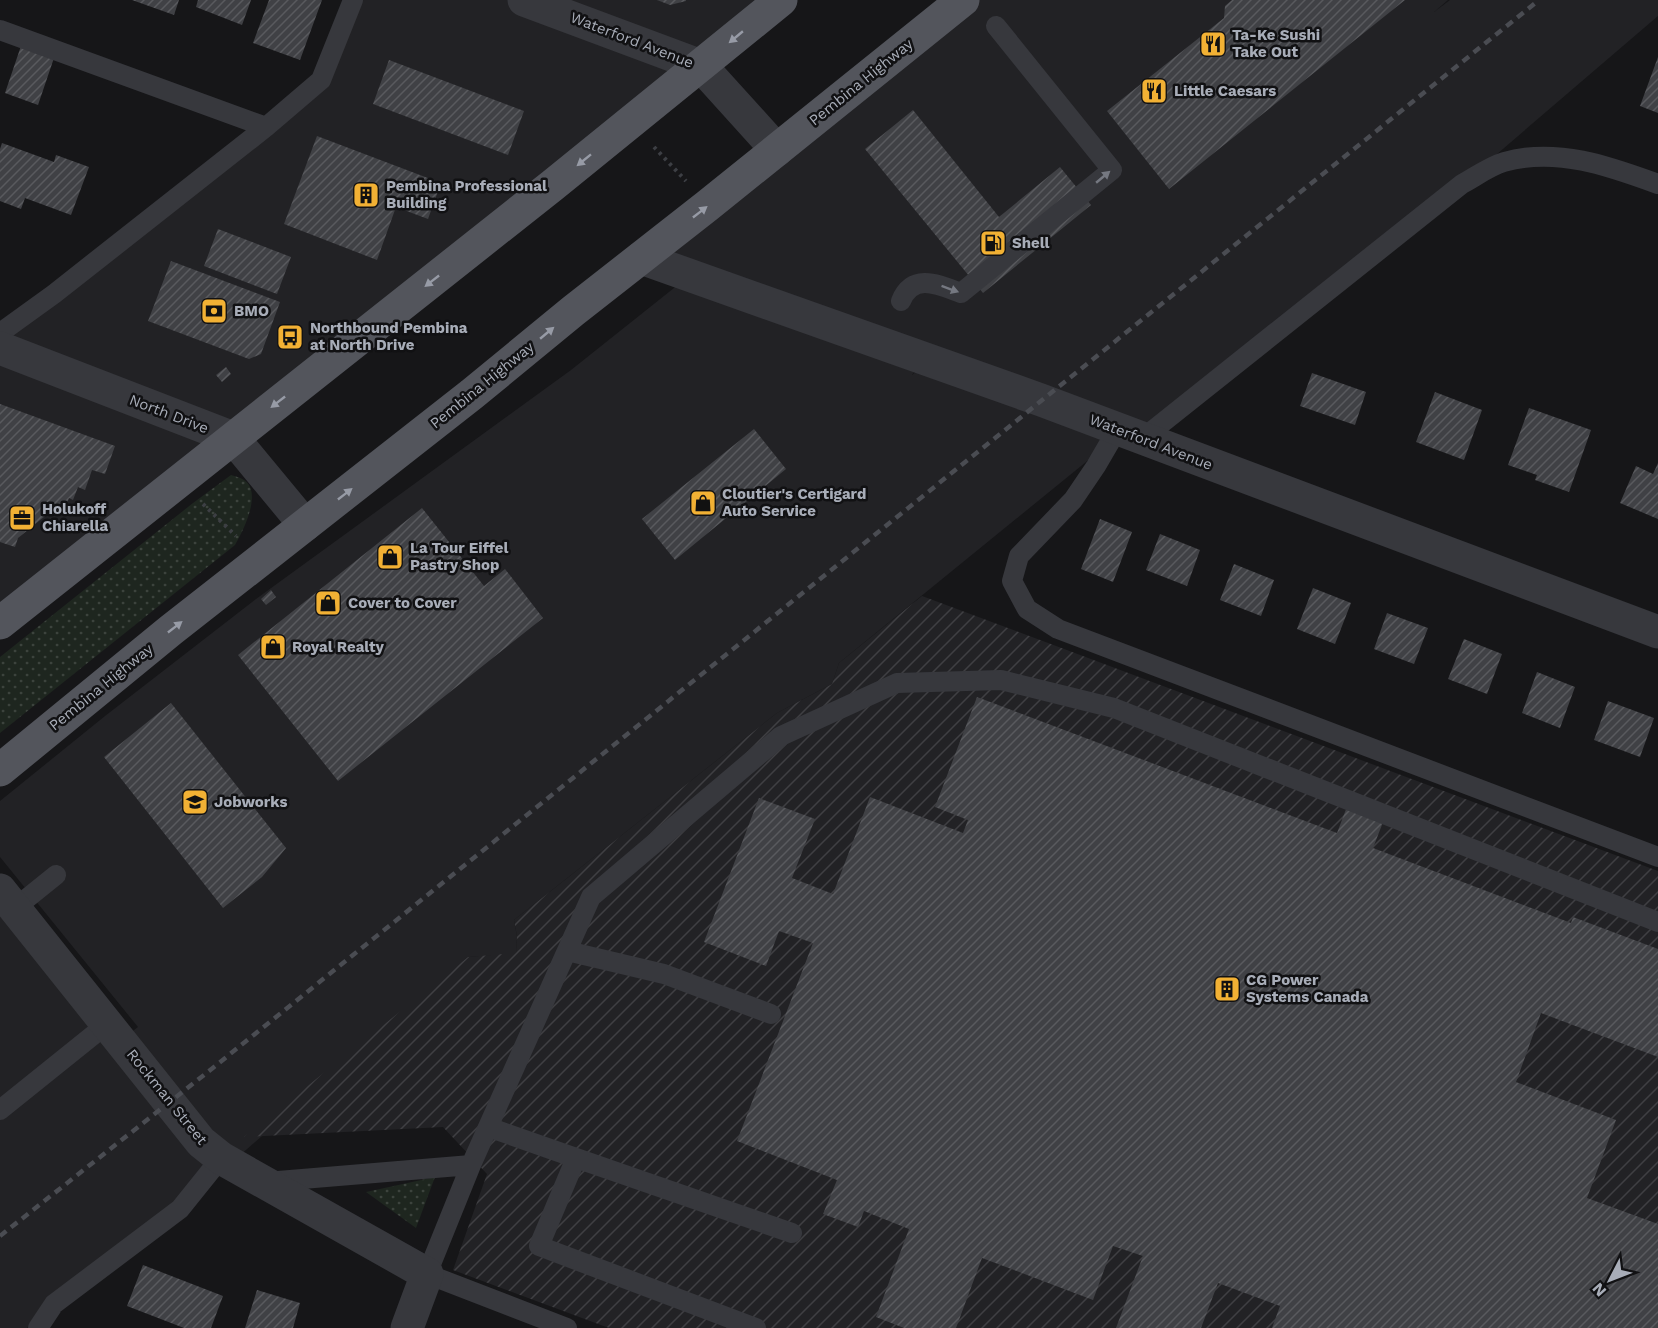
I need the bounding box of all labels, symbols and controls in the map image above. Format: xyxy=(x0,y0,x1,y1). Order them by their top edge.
street label: Waterford Avenue xyxy=(568,8,696,72)
place label: Ta-Ke Sushi Take Out xyxy=(1232,26,1320,61)
restaurant icon: Ta-Ke Sushi Take Out xyxy=(1198,29,1228,59)
one-way arrow xyxy=(728,31,744,44)
street label: Pembina Highway xyxy=(806,35,917,129)
restaurant icon: Little Caesars xyxy=(1139,76,1169,106)
place label: Little Caesars xyxy=(1174,82,1276,100)
one-way arrow xyxy=(577,153,592,165)
one-way arrow xyxy=(1096,171,1111,184)
place label: Pembina Professional Building xyxy=(386,177,547,212)
building icon: Pembina Professional Building xyxy=(351,180,381,210)
one-way arrow xyxy=(692,205,708,218)
fuel station icon: Shell xyxy=(978,228,1008,258)
place label: Shell xyxy=(1012,234,1050,252)
one-way arrow xyxy=(424,274,439,286)
one-way arrow xyxy=(941,284,959,294)
bank icon: BMO xyxy=(199,296,229,326)
place label: BMO xyxy=(234,302,269,320)
place label: Northbound Pembina at North Drive xyxy=(310,319,468,354)
bus stop icon: Northbound Pembina at North Drive xyxy=(275,322,305,352)
one-way arrow xyxy=(539,326,555,339)
street label: Pembina Highway xyxy=(427,338,538,432)
street label: North Drive xyxy=(127,391,211,437)
one-way arrow xyxy=(271,395,286,407)
street label: Waterford Avenue xyxy=(1087,410,1215,474)
place label: Cloutier's Certigard Auto Service xyxy=(722,485,866,520)
one-way arrow xyxy=(338,488,353,500)
shop icon: Cloutier's Certigard Auto Service xyxy=(688,488,718,518)
place label: Holukoff Chiarella xyxy=(42,500,109,535)
office icon: Holukoff Chiarella xyxy=(7,503,37,533)
place label: La Tour Eiffel Pastry Shop xyxy=(410,539,508,574)
shop icon: La Tour Eiffel Pastry Shop xyxy=(375,542,405,572)
shop icon: Cover to Cover xyxy=(313,588,343,618)
place label: Cover to Cover xyxy=(348,594,457,612)
one-way arrow xyxy=(168,622,183,634)
shop icon: Royal Realty xyxy=(258,632,288,662)
place label: Royal Realty xyxy=(292,638,385,656)
street label: Pembina Highway xyxy=(46,640,157,734)
school or university icon: Jobworks xyxy=(180,787,210,817)
place label: Jobworks xyxy=(214,793,287,811)
place label: CG Power Systems Canada xyxy=(1246,971,1369,1006)
building icon: CG Power Systems Canada xyxy=(1212,974,1242,1004)
street label: Rockman Street xyxy=(123,1045,212,1149)
north arrow xyxy=(1580,1250,1640,1310)
text: N xyxy=(1588,1279,1610,1300)

